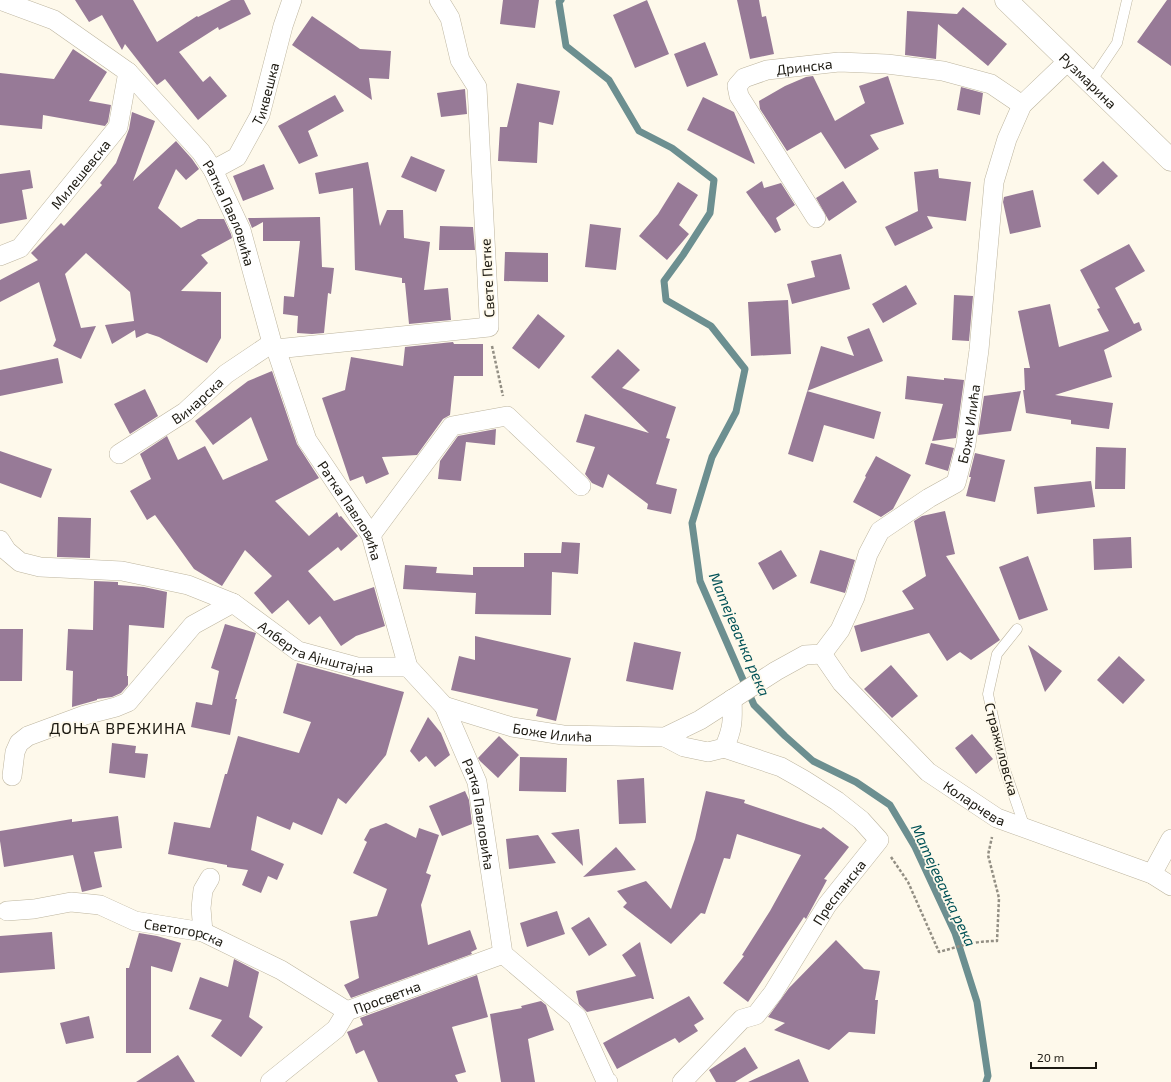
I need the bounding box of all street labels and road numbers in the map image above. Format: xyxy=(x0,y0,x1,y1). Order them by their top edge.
street label: Рузмарина xyxy=(1056,48,1121,112)
street label: Дринска xyxy=(775,54,833,77)
street label: Тиквешка xyxy=(248,61,282,128)
street label: Милешевска xyxy=(47,136,113,212)
street label: Ратка Павловића xyxy=(200,156,259,268)
street label: Свете Петке xyxy=(476,238,498,318)
street label: Винарска xyxy=(168,373,226,427)
street label: Боже Илића xyxy=(953,383,983,465)
street label: Ратка Павловића xyxy=(315,457,386,562)
street label: Алберта Ајнштајна xyxy=(256,617,373,676)
street label: Стражиловска xyxy=(981,701,1023,797)
street label: Боже Илића xyxy=(512,719,592,744)
street label: Ратка Павловића xyxy=(459,755,499,871)
street label: Коларчева xyxy=(941,776,1008,829)
street label: Преспанска xyxy=(808,856,869,928)
street label: Светогорска xyxy=(143,914,227,950)
street label: Просветна xyxy=(351,976,423,1017)

